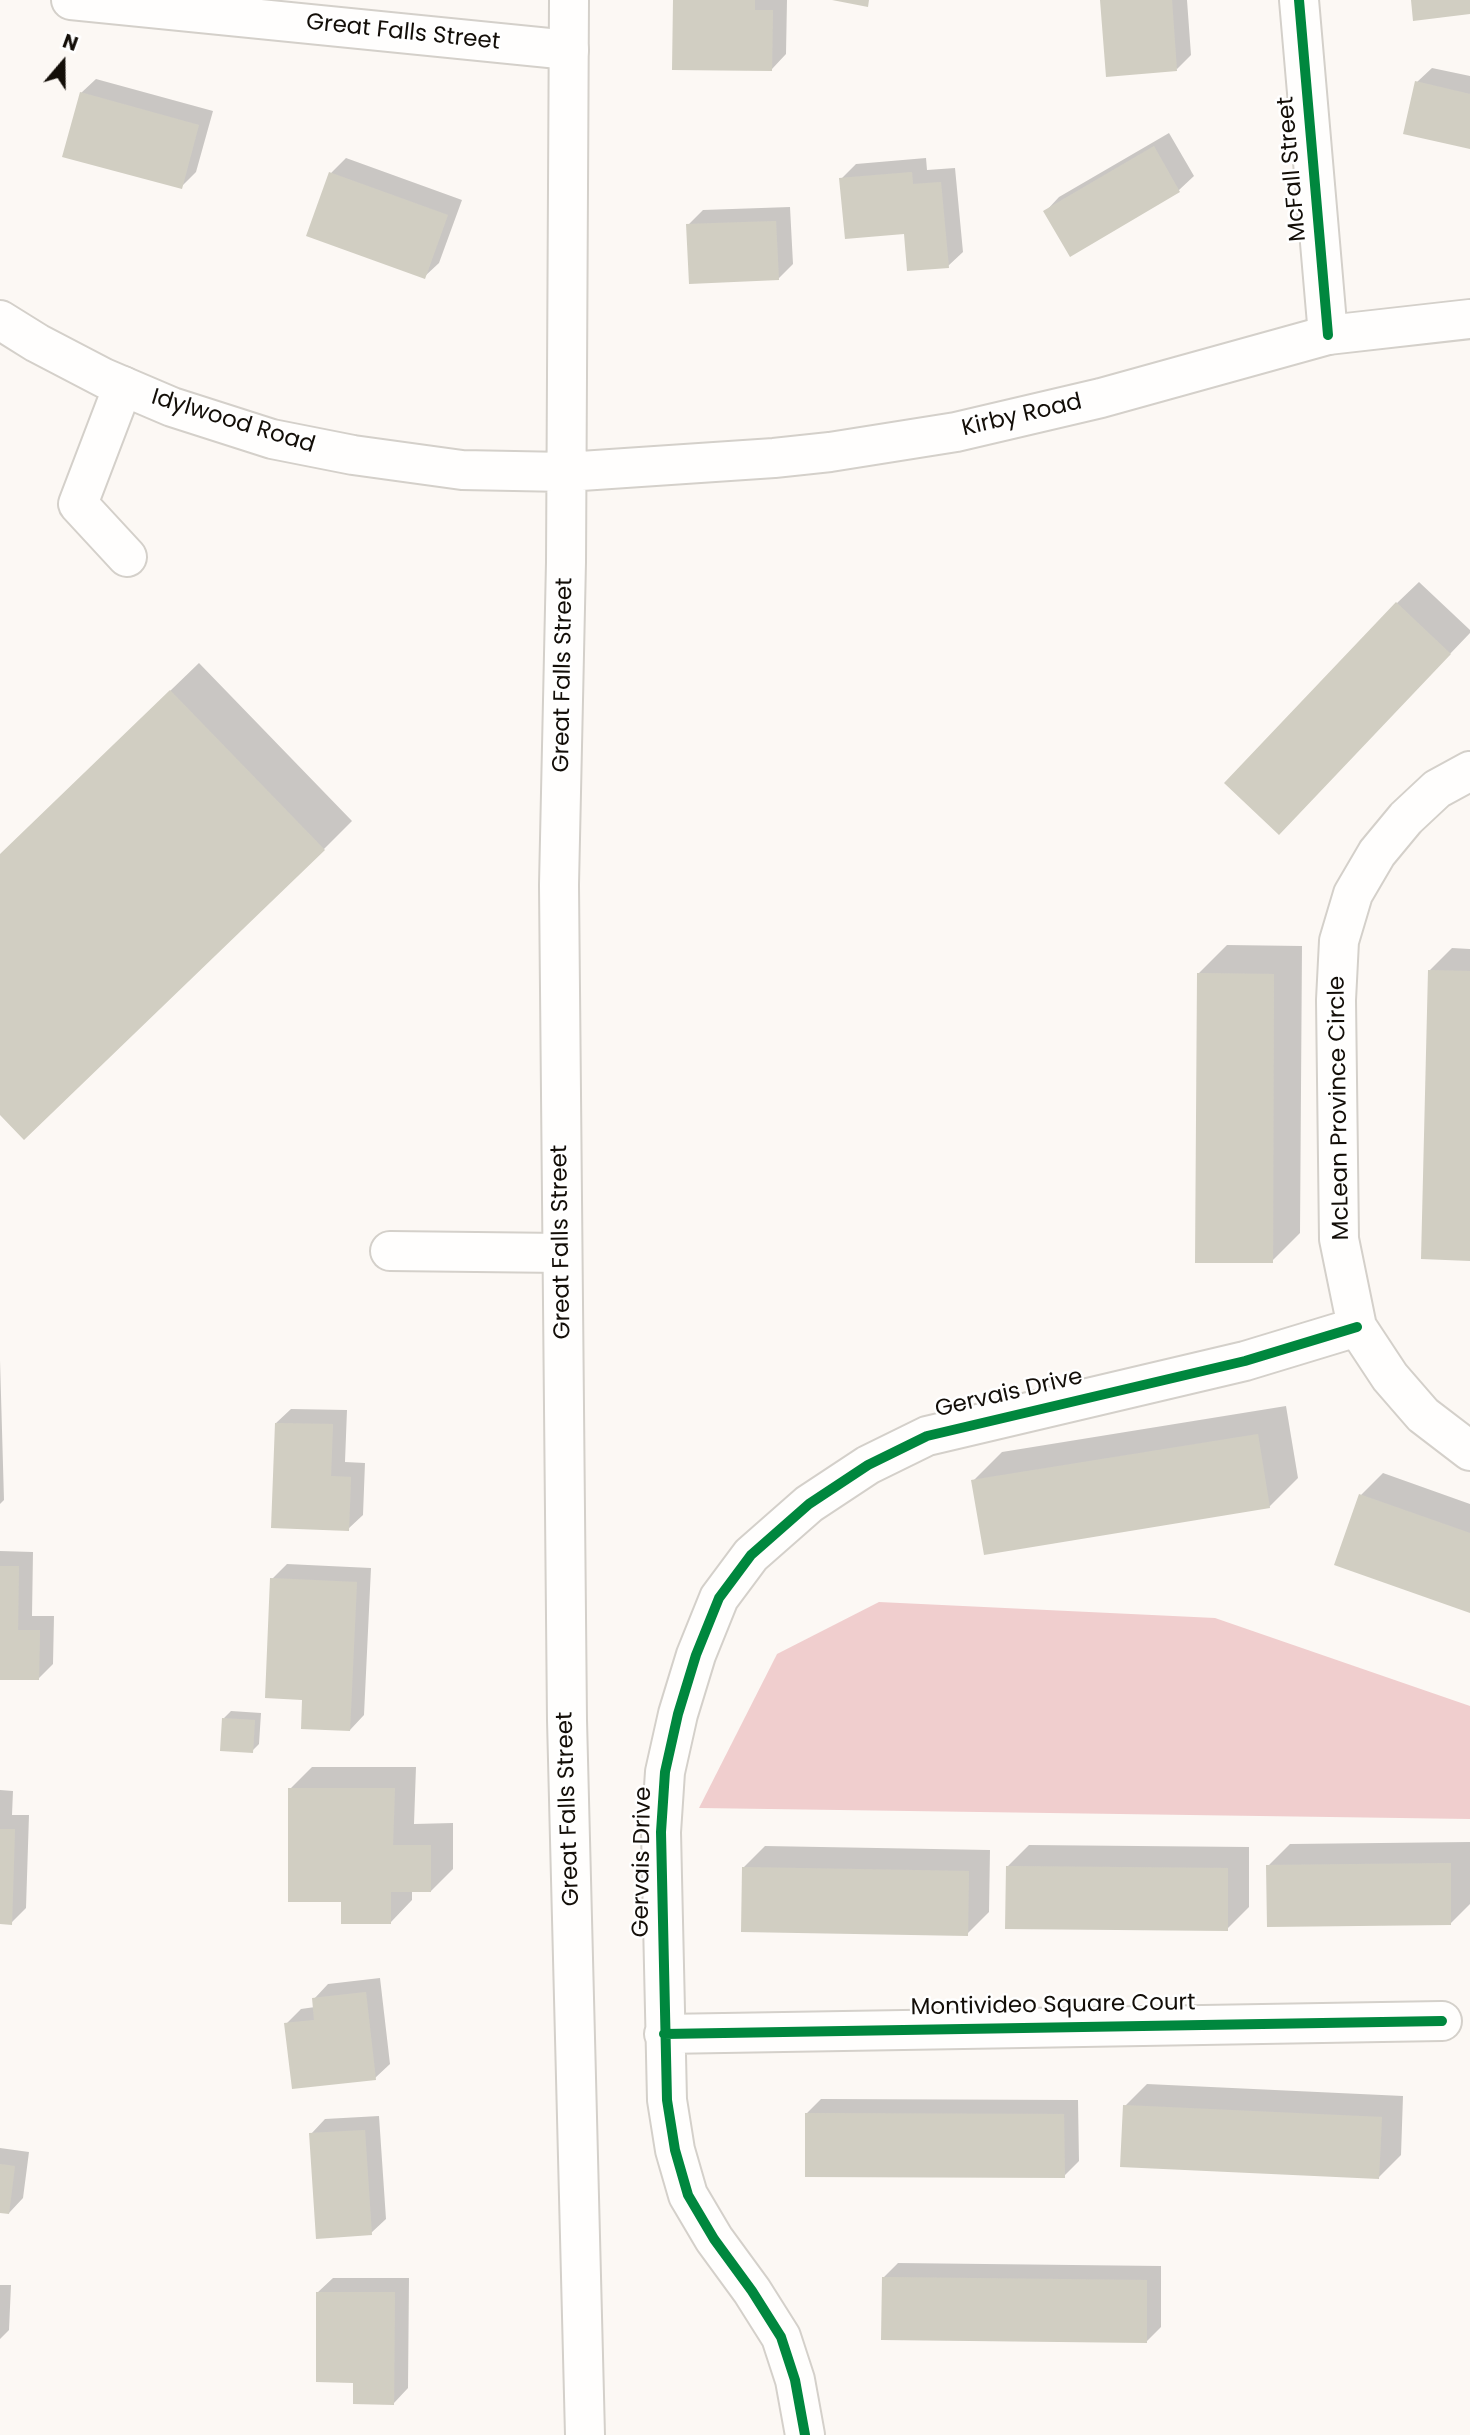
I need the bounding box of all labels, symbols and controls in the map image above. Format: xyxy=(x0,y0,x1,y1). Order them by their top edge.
street label: Great Falls Street xyxy=(305,9,501,57)
north arrow xyxy=(28,28,98,98)
text: N xyxy=(59,28,82,58)
street label: McFall Street xyxy=(1273,95,1313,243)
street label: Idylwood Road xyxy=(148,384,318,460)
street label: Kirby Road xyxy=(959,389,1085,443)
street label: Great Falls Street xyxy=(549,577,579,773)
street label: McLean Province Circle xyxy=(1324,976,1356,1240)
street label: Great Falls Street xyxy=(547,1144,577,1340)
street label: Gervais Drive xyxy=(933,1364,1085,1424)
street label: Great Falls Street xyxy=(552,1711,586,1907)
street label: Gervais Drive xyxy=(628,1786,658,1938)
street label: Montivideo Square Court xyxy=(910,1990,1196,2022)

